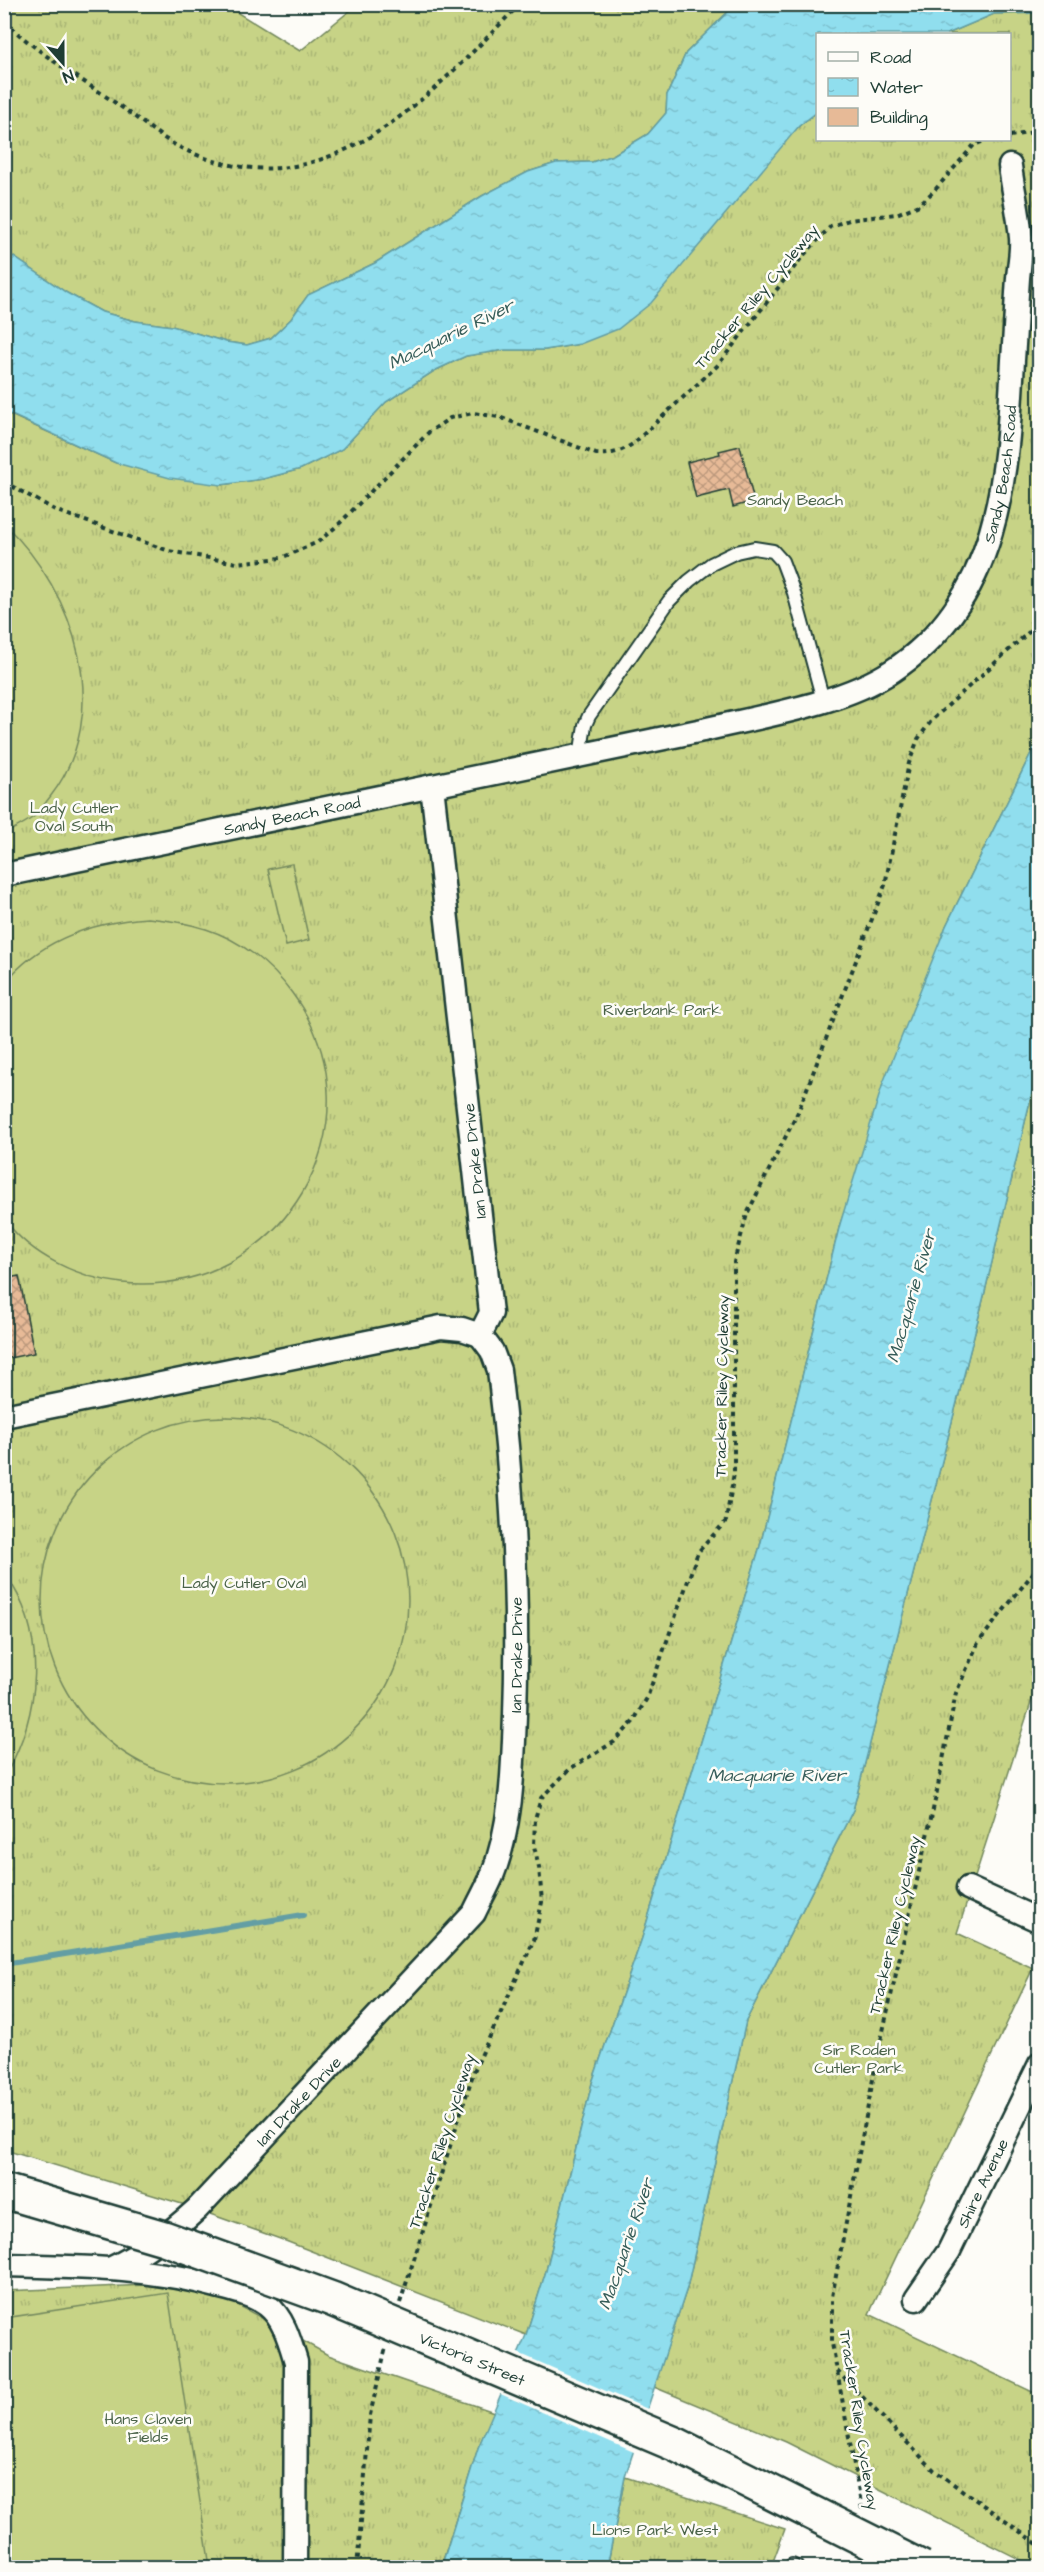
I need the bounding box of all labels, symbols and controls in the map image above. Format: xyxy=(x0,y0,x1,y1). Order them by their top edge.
north arrow xyxy=(33,33,93,93)
legend xyxy=(816,33,1011,141)
text: Road xyxy=(870,45,911,70)
text: N xyxy=(59,64,77,88)
text: Water xyxy=(870,75,923,100)
text: Building xyxy=(870,105,928,131)
street label: Tracker Riley Cycleway xyxy=(690,220,825,374)
water label: Macquarie River xyxy=(384,292,520,376)
street label: Sandy Beach Road xyxy=(978,405,1022,546)
park label: Sandy Beach xyxy=(747,489,843,512)
street label: Sandy Beach Road xyxy=(222,791,362,841)
park label: Lady Cutler Oval South xyxy=(30,797,118,837)
park label: Riverbank Park xyxy=(603,999,721,1021)
street label: Ian Drake Drive xyxy=(458,1102,492,1220)
water label: Macquarie River xyxy=(881,1225,943,1366)
street label: Tracker Riley Cycleway xyxy=(709,1295,736,1477)
park label: Lady Cutler Oval xyxy=(182,1572,306,1595)
street label: Ian Drake Drive xyxy=(505,1596,528,1713)
water label: Macquarie River xyxy=(708,1763,848,1788)
street label: Tracker Riley Cycleway xyxy=(864,1834,927,2017)
park label: Sir Roden Cutler Park xyxy=(814,2039,904,2079)
street label: Ian Drake Drive xyxy=(251,2051,347,2151)
street label: Tracker Riley Cycleway xyxy=(403,2051,482,2232)
street label: Shire Avenue xyxy=(952,2135,1014,2232)
water label: Macquarie River xyxy=(592,2173,661,2313)
street label: Victoria Street xyxy=(416,2327,529,2392)
street label: Tracker Riley Cycleway xyxy=(833,2328,884,2512)
park label: Hans Claven Fields xyxy=(104,2408,192,2448)
park label: Lions Park West xyxy=(592,2519,719,2541)

